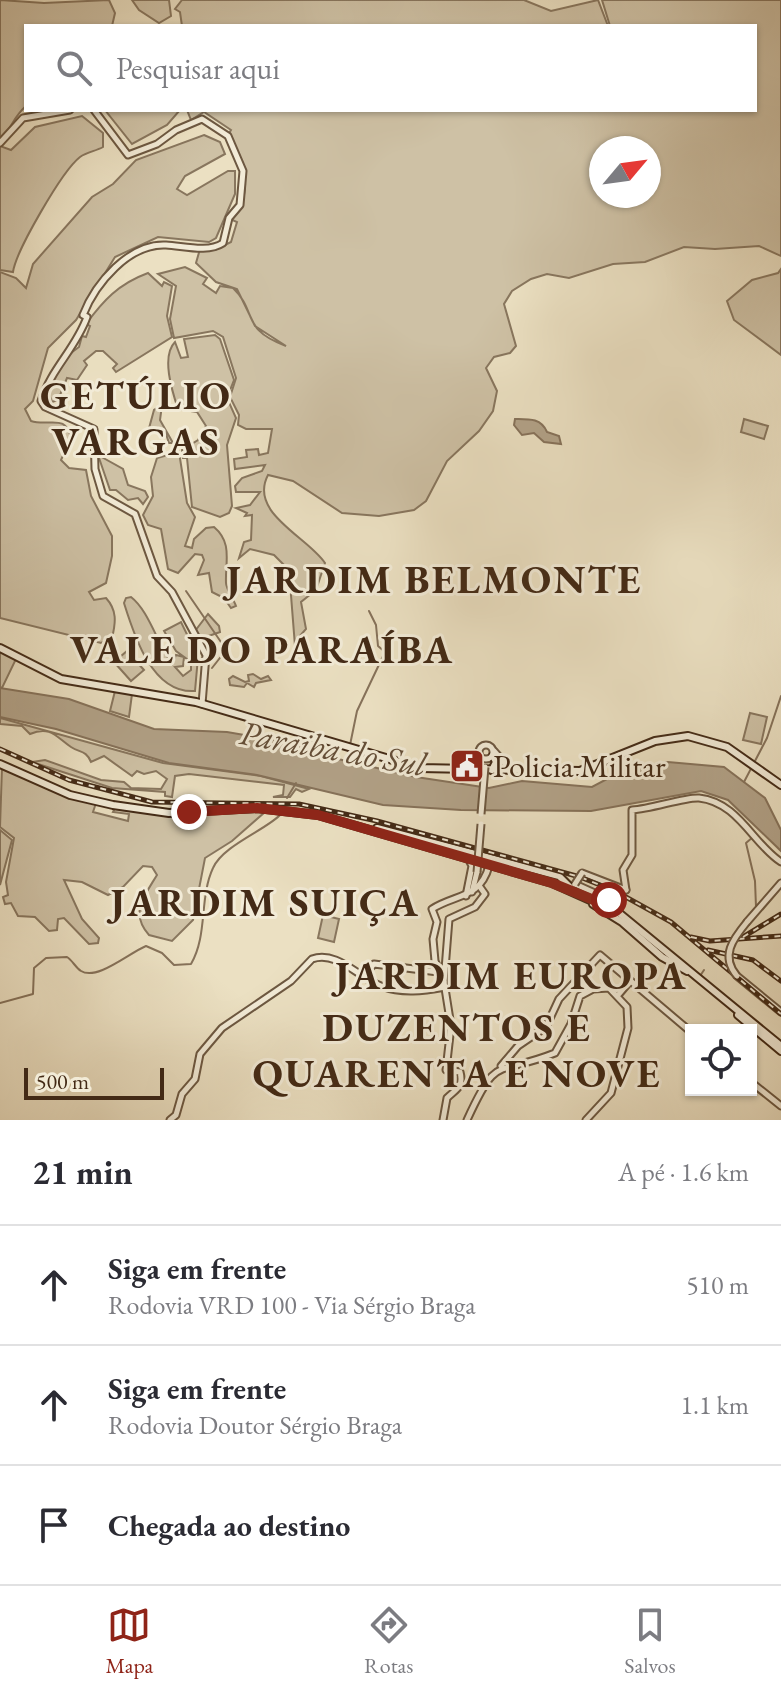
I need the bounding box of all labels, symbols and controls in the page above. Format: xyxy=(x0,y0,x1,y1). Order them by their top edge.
search box xyxy=(24,24,757,112)
icon: search xyxy=(52,46,96,90)
text: Pesquisar aqui xyxy=(116,49,280,88)
north arrow xyxy=(589,136,661,208)
district label: GETÚLIO VARGAS xyxy=(40,369,232,467)
district label: JARDIM BELMONTE xyxy=(222,553,642,605)
district label: VALE DO PARAÍBA xyxy=(70,623,454,675)
water label: Paraiba do Sul xyxy=(236,710,431,786)
place label: Policia Militar xyxy=(493,745,666,787)
public building icon: Policia Militar xyxy=(448,747,486,785)
route end xyxy=(171,794,207,830)
district label: JARDIM SUIÇA xyxy=(106,876,420,928)
route start xyxy=(591,882,627,918)
district label: JARDIM EUROPA xyxy=(330,949,688,1001)
district label: DUZENTOS E QUARENTA E NOVE xyxy=(252,1001,662,1099)
map controls xyxy=(685,1024,757,1096)
button: locate xyxy=(685,1024,757,1096)
scale bar xyxy=(24,1064,164,1100)
text: 500 m xyxy=(36,1067,89,1096)
text: 21 min xyxy=(32,1150,133,1194)
text: A pé · 1.6 km xyxy=(618,1155,749,1189)
text: Siga em frente xyxy=(108,1249,286,1288)
icon: ahead xyxy=(32,1263,76,1307)
text: 510 m xyxy=(686,1268,749,1302)
text: Rodovia VRD 100 - Via Sérgio Braga xyxy=(108,1288,476,1322)
text: Siga em frente xyxy=(108,1369,286,1408)
icon: ahead xyxy=(32,1383,76,1427)
text: 1.1 km xyxy=(680,1388,749,1422)
text: Rodovia Doutor Sérgio Braga xyxy=(108,1408,402,1442)
icon: arrive xyxy=(32,1503,76,1547)
text: Chegada ao destino xyxy=(108,1506,350,1545)
tab: Mapa xyxy=(105,1603,153,1680)
tab: Rotas xyxy=(364,1603,413,1680)
tab: Salvos xyxy=(624,1603,676,1680)

